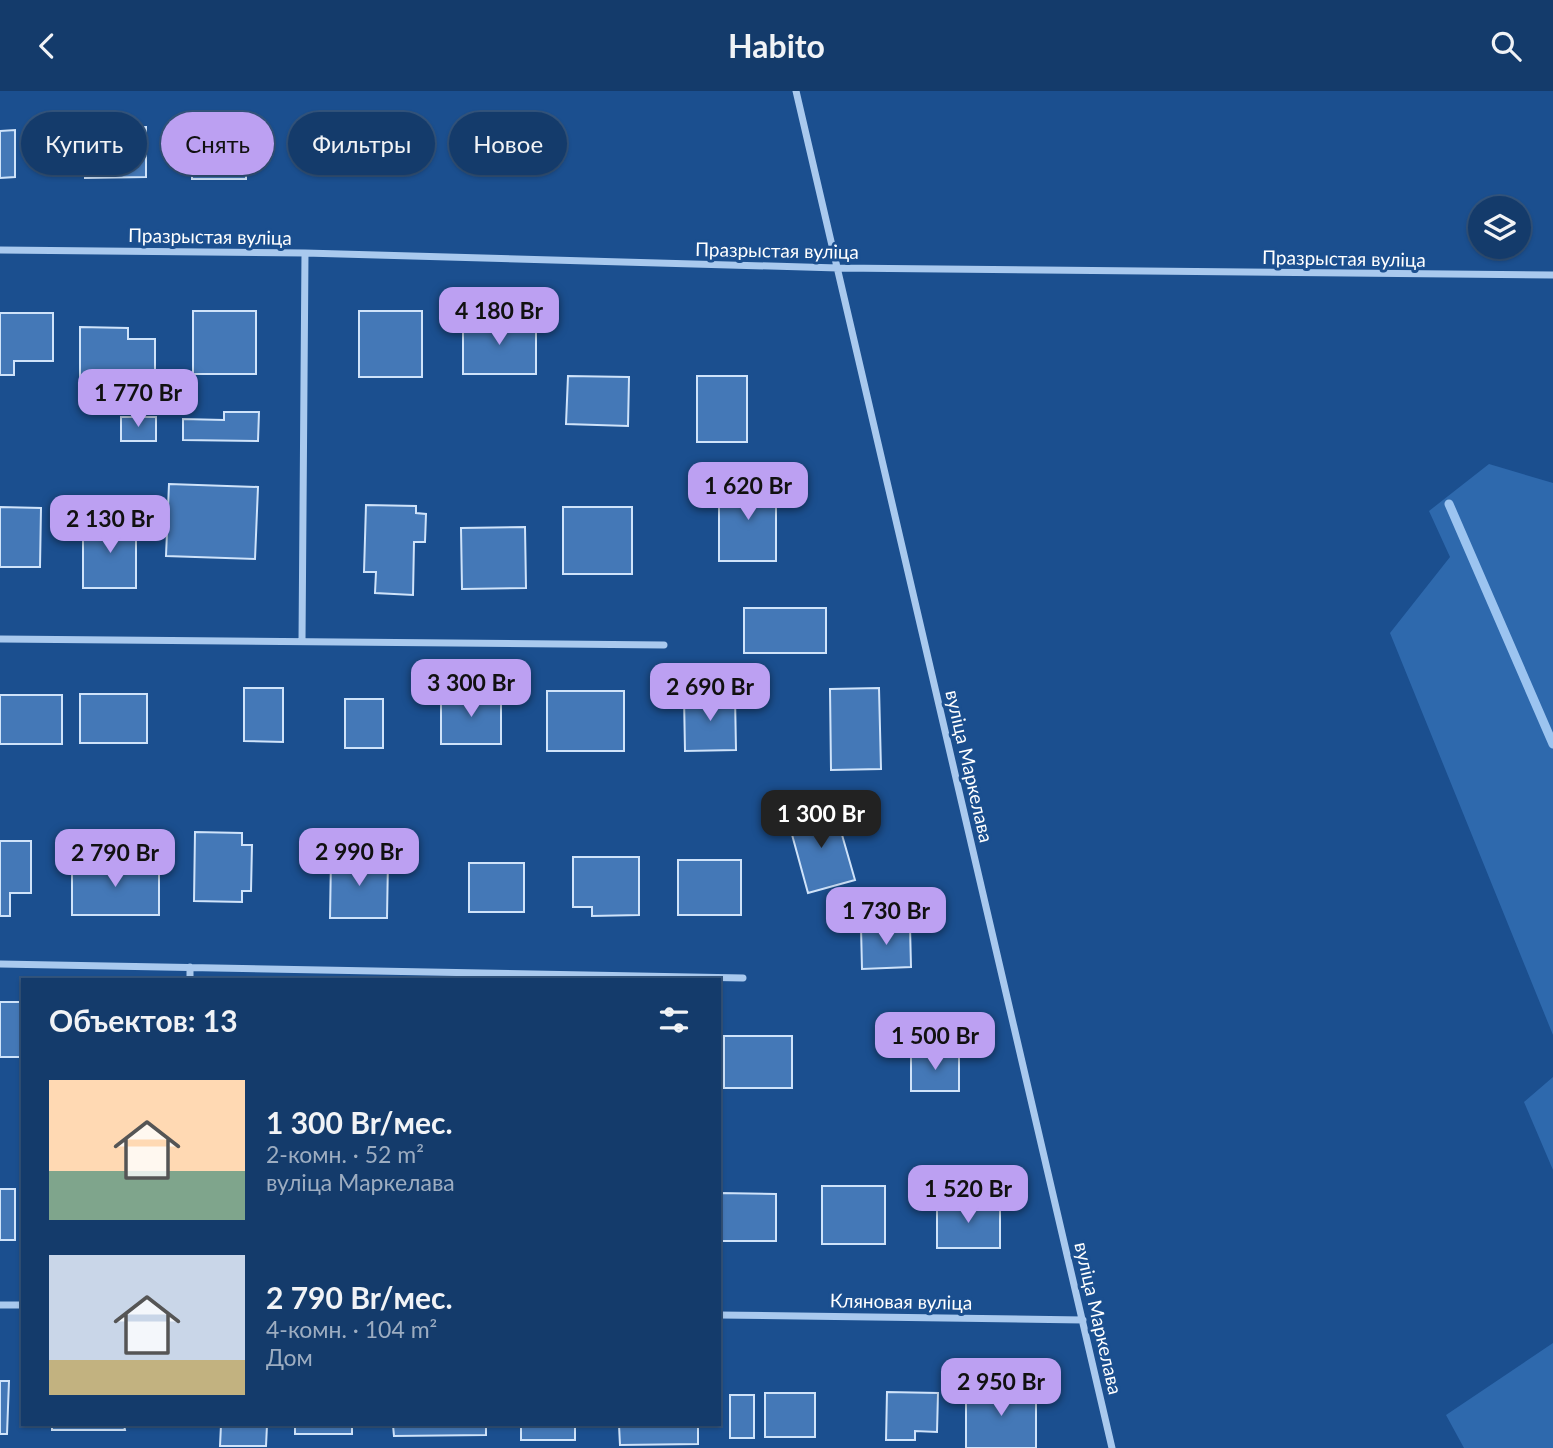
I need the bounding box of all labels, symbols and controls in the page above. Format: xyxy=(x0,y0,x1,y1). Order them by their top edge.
text: Habito xyxy=(728,26,825,65)
icon: back xyxy=(28,27,66,65)
icon: search xyxy=(1487,27,1525,65)
chip: Купить xyxy=(21,112,147,175)
chip: Снять xyxy=(161,112,274,175)
chip: Фильтры xyxy=(288,112,435,175)
chip: Новое xyxy=(449,112,567,175)
map controls xyxy=(1468,196,1531,259)
button: layers xyxy=(1468,196,1531,259)
street label: Празрыстая вуліца xyxy=(128,223,292,249)
street label: Празрыстая вуліца xyxy=(695,237,859,263)
street label: Празрыстая вуліца xyxy=(1262,245,1426,271)
pin: 4 180 Br xyxy=(427,287,571,347)
text: 4 180 Br xyxy=(455,296,543,324)
pin: 1 770 Br xyxy=(66,369,210,429)
text: 1 770 Br xyxy=(94,378,182,406)
pin: 1 620 Br xyxy=(676,463,820,522)
text: 1 620 Br xyxy=(704,471,792,499)
pin: 2 130 Br xyxy=(38,496,182,555)
text: 2 130 Br xyxy=(66,504,154,532)
pin: 3 300 Br xyxy=(399,659,543,719)
pin: 2 690 Br xyxy=(638,663,782,723)
text: 3 300 Br xyxy=(427,668,515,696)
text: 2 690 Br xyxy=(666,672,754,700)
street label: вуліца Маркелава xyxy=(941,687,999,845)
pin: 1 300 Br xyxy=(749,791,893,850)
text: 1 300 Br xyxy=(777,799,865,827)
pin: 2 790 Br xyxy=(43,829,187,889)
pin: 2 990 Br xyxy=(287,829,431,888)
text: 2 990 Br xyxy=(315,837,403,865)
text: 2 790 Br xyxy=(71,838,159,866)
pin: 1 730 Br xyxy=(814,887,958,947)
text: 1 730 Br xyxy=(842,896,930,924)
icon: filters xyxy=(655,1001,693,1039)
text: Объектов: 13 xyxy=(49,1002,238,1038)
pin: 1 500 Br xyxy=(863,1013,1007,1072)
text: 1 500 Br xyxy=(891,1021,979,1049)
text: 1 300 Br/мес. xyxy=(266,1104,453,1140)
icon: home xyxy=(105,1108,189,1192)
text: 2-комн. · 52 m² xyxy=(266,1140,424,1168)
pin: 1 520 Br xyxy=(896,1165,1040,1225)
text: вуліца Маркелава xyxy=(266,1168,455,1196)
text: 1 520 Br xyxy=(924,1174,1012,1202)
street label: вуліца Маркелава xyxy=(1070,1239,1128,1397)
text: 2 790 Br/мес. xyxy=(266,1279,453,1315)
icon: home xyxy=(105,1283,189,1367)
street label: Кляновая вуліца xyxy=(830,1288,972,1314)
text: 4-комн. · 104 m² xyxy=(266,1315,437,1343)
text: Дом xyxy=(266,1343,313,1371)
pin: 2 950 Br xyxy=(929,1359,1073,1418)
text: 2 950 Br xyxy=(957,1367,1045,1395)

